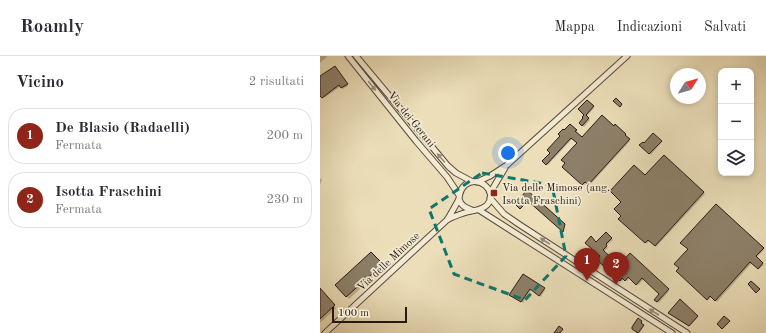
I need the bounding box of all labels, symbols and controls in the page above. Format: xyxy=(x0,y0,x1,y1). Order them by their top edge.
text: Roamly xyxy=(20,18,84,37)
text: Mappa xyxy=(555,20,595,34)
text: Indicazioni xyxy=(617,20,682,34)
text: Salvati xyxy=(704,20,746,34)
north arrow xyxy=(670,68,706,104)
map controls xyxy=(718,68,754,176)
button: + xyxy=(718,68,754,104)
text: Vicino xyxy=(16,74,64,91)
text: 2 risultati xyxy=(249,75,304,88)
one-way arrow xyxy=(368,81,377,92)
street label: Via dei Gerani xyxy=(385,90,437,150)
button: − xyxy=(718,104,754,140)
text: De Blasio (Radaelli) xyxy=(55,121,190,136)
text: 1 xyxy=(26,129,34,142)
text: 200 m xyxy=(266,129,303,142)
text: Fermata xyxy=(55,139,102,152)
button: layers xyxy=(718,140,754,176)
your location xyxy=(498,143,518,163)
one-way arrow xyxy=(436,152,445,163)
place label: Via delle Mimose (ang. Isotta Fraschini) xyxy=(502,183,610,207)
text: Isotta Fraschini xyxy=(55,185,162,200)
marker: Via delle Mimose (ang. Isotta Fraschini) xyxy=(489,188,499,198)
text: 2 xyxy=(26,193,34,206)
text: 230 m xyxy=(266,193,303,206)
text: Fermata xyxy=(55,203,102,216)
street label: Via delle Mimose xyxy=(356,231,422,294)
one-way arrow xyxy=(540,237,550,245)
pin: 1 xyxy=(574,248,600,281)
pin: 2 xyxy=(603,252,629,285)
scale bar xyxy=(332,305,407,324)
text: 100 m xyxy=(338,308,369,319)
one-way arrow xyxy=(649,308,659,316)

